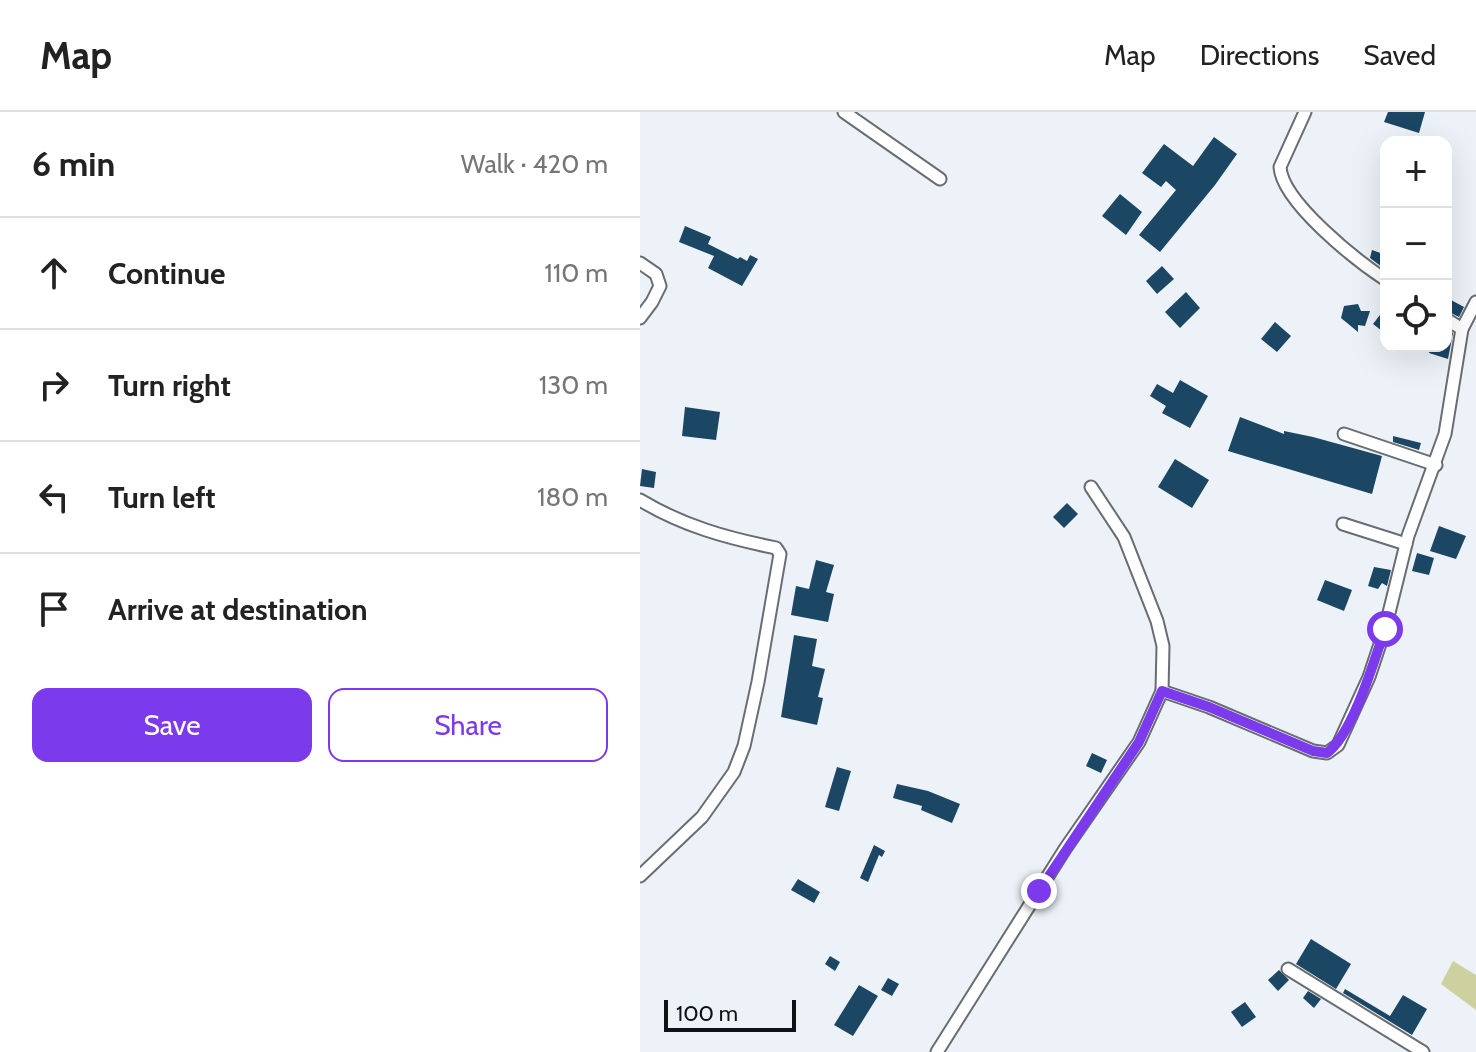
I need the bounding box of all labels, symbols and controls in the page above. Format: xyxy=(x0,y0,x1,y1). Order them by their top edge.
text: Map xyxy=(40,32,112,79)
text: Map xyxy=(1104,38,1156,72)
text: Directions xyxy=(1200,38,1319,72)
text: Saved xyxy=(1363,38,1436,72)
map controls xyxy=(1380,136,1452,352)
button: + xyxy=(1380,136,1452,208)
text: 6 min xyxy=(32,143,115,185)
text: Walk · 420 m xyxy=(461,148,608,180)
button: − xyxy=(1380,208,1452,280)
icon: ahead xyxy=(32,251,76,295)
text: Continue xyxy=(108,255,225,292)
text: 110 m xyxy=(544,257,608,289)
button: locate xyxy=(1380,280,1452,352)
icon: right xyxy=(32,363,76,407)
text: Turn right xyxy=(108,367,231,404)
text: 130 m xyxy=(539,369,608,401)
icon: left xyxy=(32,475,76,519)
text: Turn left xyxy=(108,479,216,516)
text: 180 m xyxy=(537,481,608,513)
icon: arrive xyxy=(32,587,76,631)
text: Arrive at destination xyxy=(108,591,368,628)
route start xyxy=(1367,611,1403,647)
button: Save xyxy=(32,688,312,762)
button: Share xyxy=(328,688,608,762)
route end xyxy=(1021,873,1057,909)
scale bar xyxy=(664,996,796,1032)
text: 100 m xyxy=(676,1000,738,1027)

